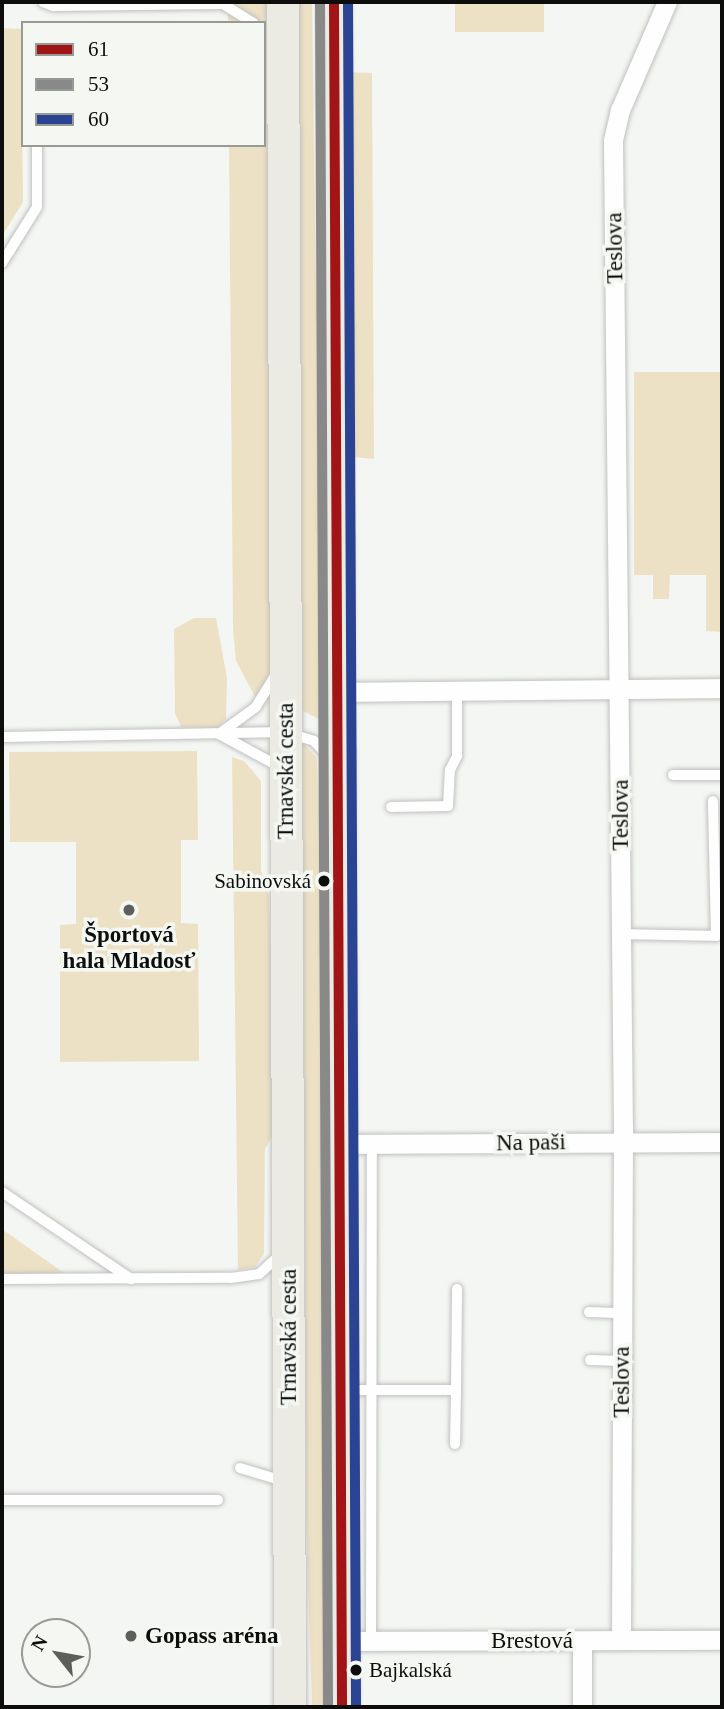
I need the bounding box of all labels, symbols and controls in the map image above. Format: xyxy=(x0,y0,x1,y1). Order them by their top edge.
legend xyxy=(21,21,266,147)
text: 61 xyxy=(88,37,109,61)
text: 53 xyxy=(88,72,109,96)
text: 60 xyxy=(88,107,109,131)
street label: Teslova xyxy=(601,212,629,284)
street label: Trnavská cesta xyxy=(272,703,300,839)
street label: Teslova xyxy=(607,779,635,851)
place label: Sabinovská xyxy=(214,868,311,894)
marker: Sabinovská xyxy=(317,874,331,888)
marker: Športová hala Mladosť xyxy=(121,902,137,918)
place label: Športová hala Mladosť xyxy=(63,921,195,975)
street label: Na paši xyxy=(496,1129,566,1157)
street label: Trnavská cesta xyxy=(275,1269,303,1405)
street label: Teslova xyxy=(608,1346,636,1418)
north arrow xyxy=(21,1618,91,1688)
place label: Gopass aréna xyxy=(145,1622,279,1650)
street label: Brestová xyxy=(491,1627,573,1655)
marker: Gopass aréna xyxy=(123,1628,139,1644)
text: N xyxy=(27,1632,52,1654)
place label: Bajkalská xyxy=(369,1657,452,1683)
marker: Bajkalská xyxy=(349,1663,363,1677)

